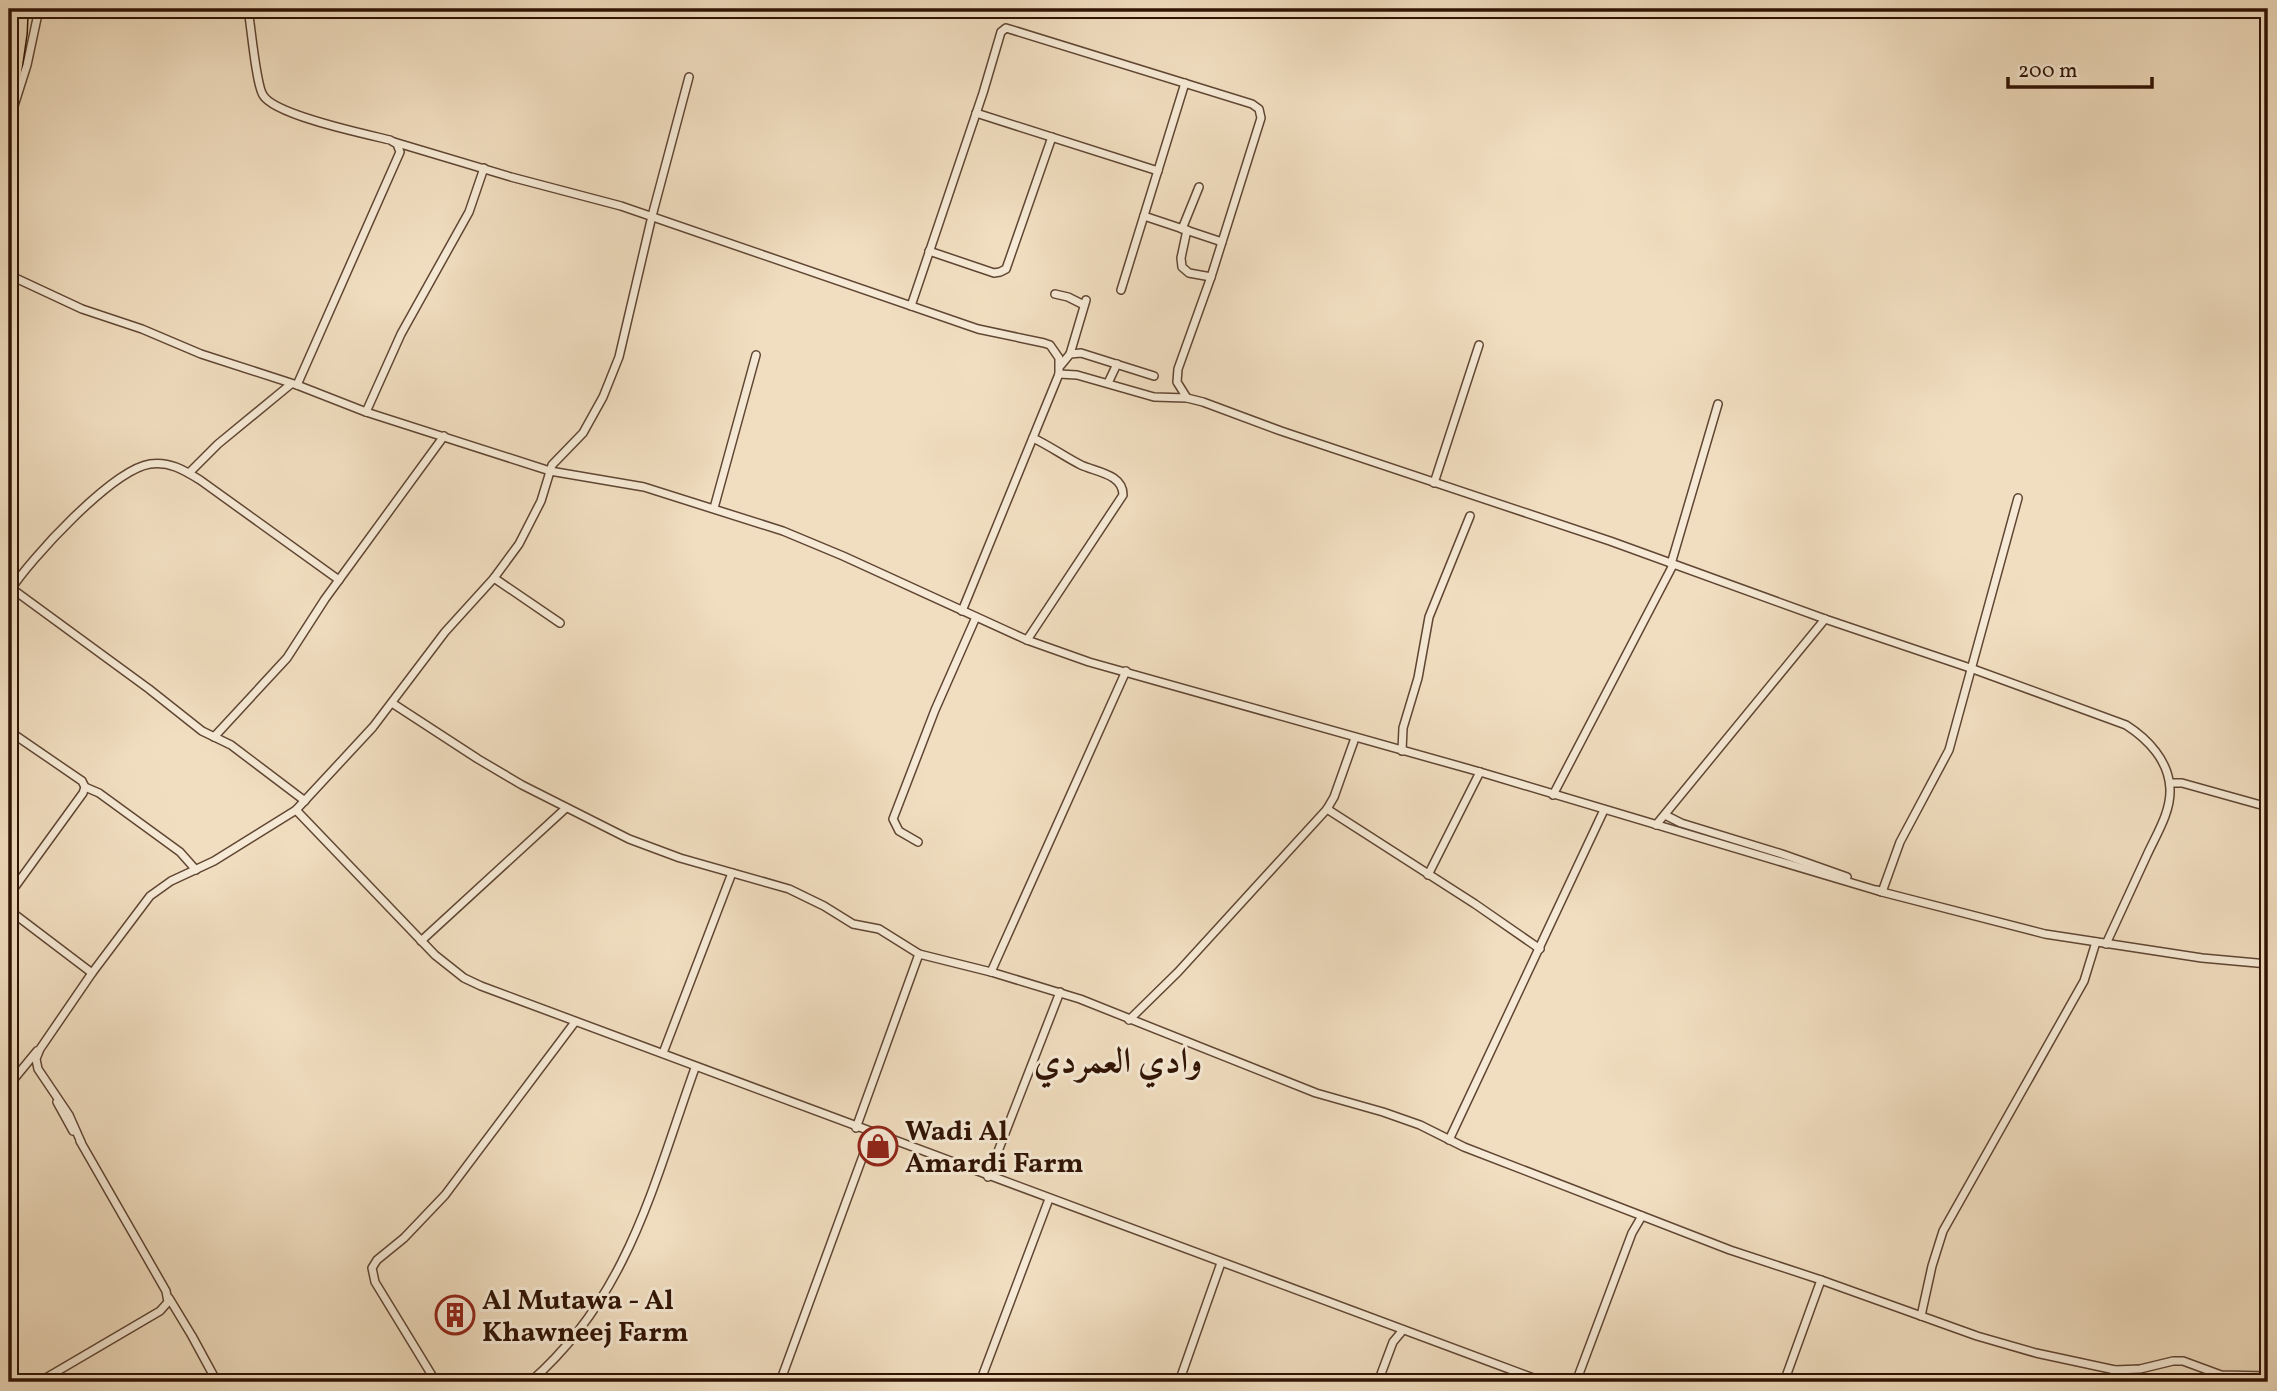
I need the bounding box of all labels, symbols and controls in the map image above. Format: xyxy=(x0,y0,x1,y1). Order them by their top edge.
scale bar xyxy=(2008,46,2151,90)
text: 200 m xyxy=(2018,57,2078,86)
district label: وادي العمردي xyxy=(1034,1039,1202,1089)
place label: Wadi Al Amardi Farm xyxy=(905,1113,1084,1184)
shop icon: Wadi Al Amardi Farm xyxy=(857,1125,899,1167)
place label: Al Mutawa - Al Khawneej Farm xyxy=(482,1282,689,1353)
building icon: Al Mutawa - Al Khawneej Farm xyxy=(434,1294,476,1336)

